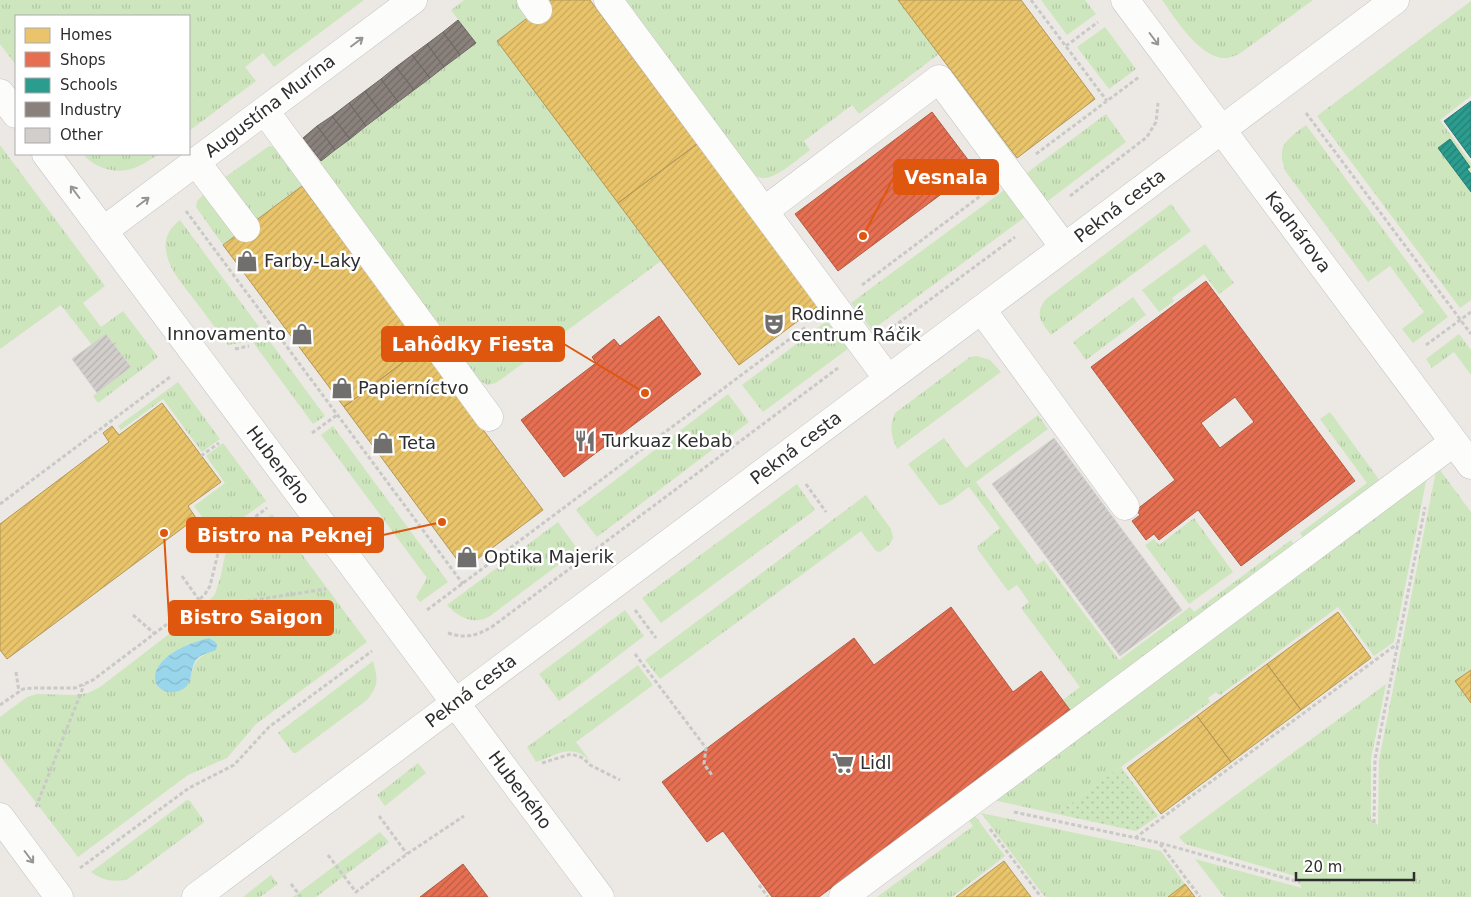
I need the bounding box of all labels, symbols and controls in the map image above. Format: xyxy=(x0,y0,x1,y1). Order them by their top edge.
legend xyxy=(15,15,190,155)
text: Homes xyxy=(60,26,112,44)
one-way arrow xyxy=(1149,32,1159,46)
one-way arrow xyxy=(350,37,364,47)
street label: Augustína Murína xyxy=(200,50,339,162)
text: Shops xyxy=(60,51,106,69)
text: Schools xyxy=(60,76,118,94)
text: Industry xyxy=(60,101,122,119)
text: Other xyxy=(60,126,103,144)
callout: Vesnala xyxy=(894,160,998,194)
street label: Pekná cesta xyxy=(1070,165,1169,247)
text: Vesnala xyxy=(904,166,988,188)
one-way arrow xyxy=(69,186,80,199)
street label: Kadnárova xyxy=(1261,187,1336,276)
one-way arrow xyxy=(136,197,150,207)
shop icon: Farby-Laky xyxy=(234,248,260,274)
place label: Farby-Laky xyxy=(264,250,361,271)
place label: Rodinné centrum Ráčik xyxy=(791,303,922,345)
theatre icon: Rodinné centrum Ráčik xyxy=(761,311,787,337)
shop icon: Innovamento xyxy=(289,321,315,347)
place label: Innovamento xyxy=(167,323,286,344)
callout: Lahôdky Fiesta xyxy=(382,327,564,361)
text: Lahôdky Fiesta xyxy=(392,333,554,355)
shop icon: Papierníctvo xyxy=(329,375,355,401)
place label: Papierníctvo xyxy=(358,377,469,398)
street label: Pekná cesta xyxy=(746,407,845,489)
street label: Hubeného xyxy=(242,421,315,508)
restaurant icon: Turkuaz Kebab xyxy=(572,428,598,454)
shop icon: Teta xyxy=(370,430,396,456)
place label: Turkuaz Kebab xyxy=(601,430,732,451)
place label: Teta xyxy=(398,432,436,453)
callout: Bistro na Peknej xyxy=(187,518,383,552)
text: Bistro na Peknej xyxy=(197,524,373,546)
shop icon: Optika Majerik xyxy=(454,544,480,570)
place label: Optika Majerik xyxy=(484,546,615,567)
callout: Bistro Saigon xyxy=(169,601,333,635)
text: Bistro Saigon xyxy=(179,606,323,628)
street label: Pekná cesta xyxy=(421,650,520,732)
street label: Hubeného xyxy=(484,746,557,833)
supermarket icon: Lidl xyxy=(830,750,856,776)
place label: Lidl xyxy=(860,752,891,773)
one-way arrow xyxy=(24,850,34,864)
scale bar xyxy=(1296,850,1414,882)
text: 20 m xyxy=(1304,858,1342,876)

